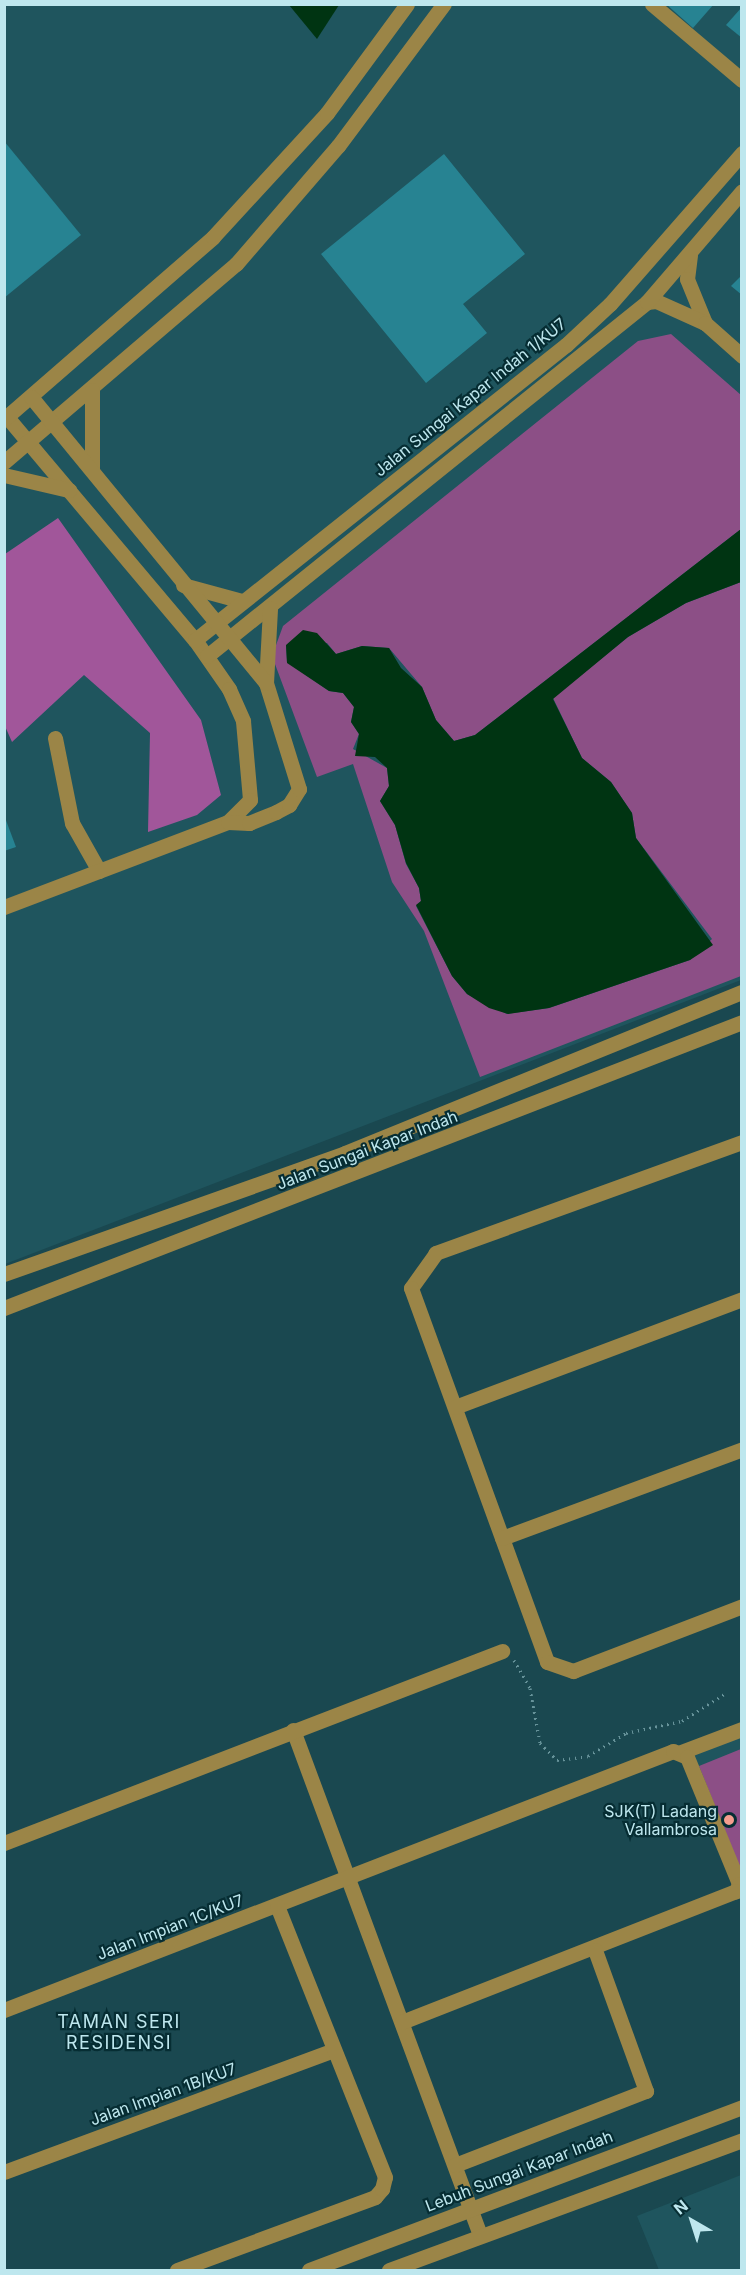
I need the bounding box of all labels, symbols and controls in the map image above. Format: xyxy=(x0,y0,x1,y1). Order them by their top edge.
street label: Jalan Sungai Kapar Indah 1/KU7 xyxy=(370,314,570,480)
street label: Jalan Sungai Kapar Indah xyxy=(274,1107,460,1193)
place label: SJK(T) Ladang Vallambrosa xyxy=(604,1801,717,1839)
marker: SJK(T) Ladang Vallambrosa xyxy=(722,1813,736,1827)
street label: Jalan Impian 1C/KU7 xyxy=(94,1890,246,1964)
district label: TAMAN SERI RESIDENSI xyxy=(57,2012,181,2054)
street label: Jalan Impian 1B/KU7 xyxy=(87,2059,239,2129)
street label: Lebuh Sungai Kapar Indah xyxy=(423,2126,615,2216)
north arrow xyxy=(662,2191,722,2251)
text: N xyxy=(670,2195,692,2219)

